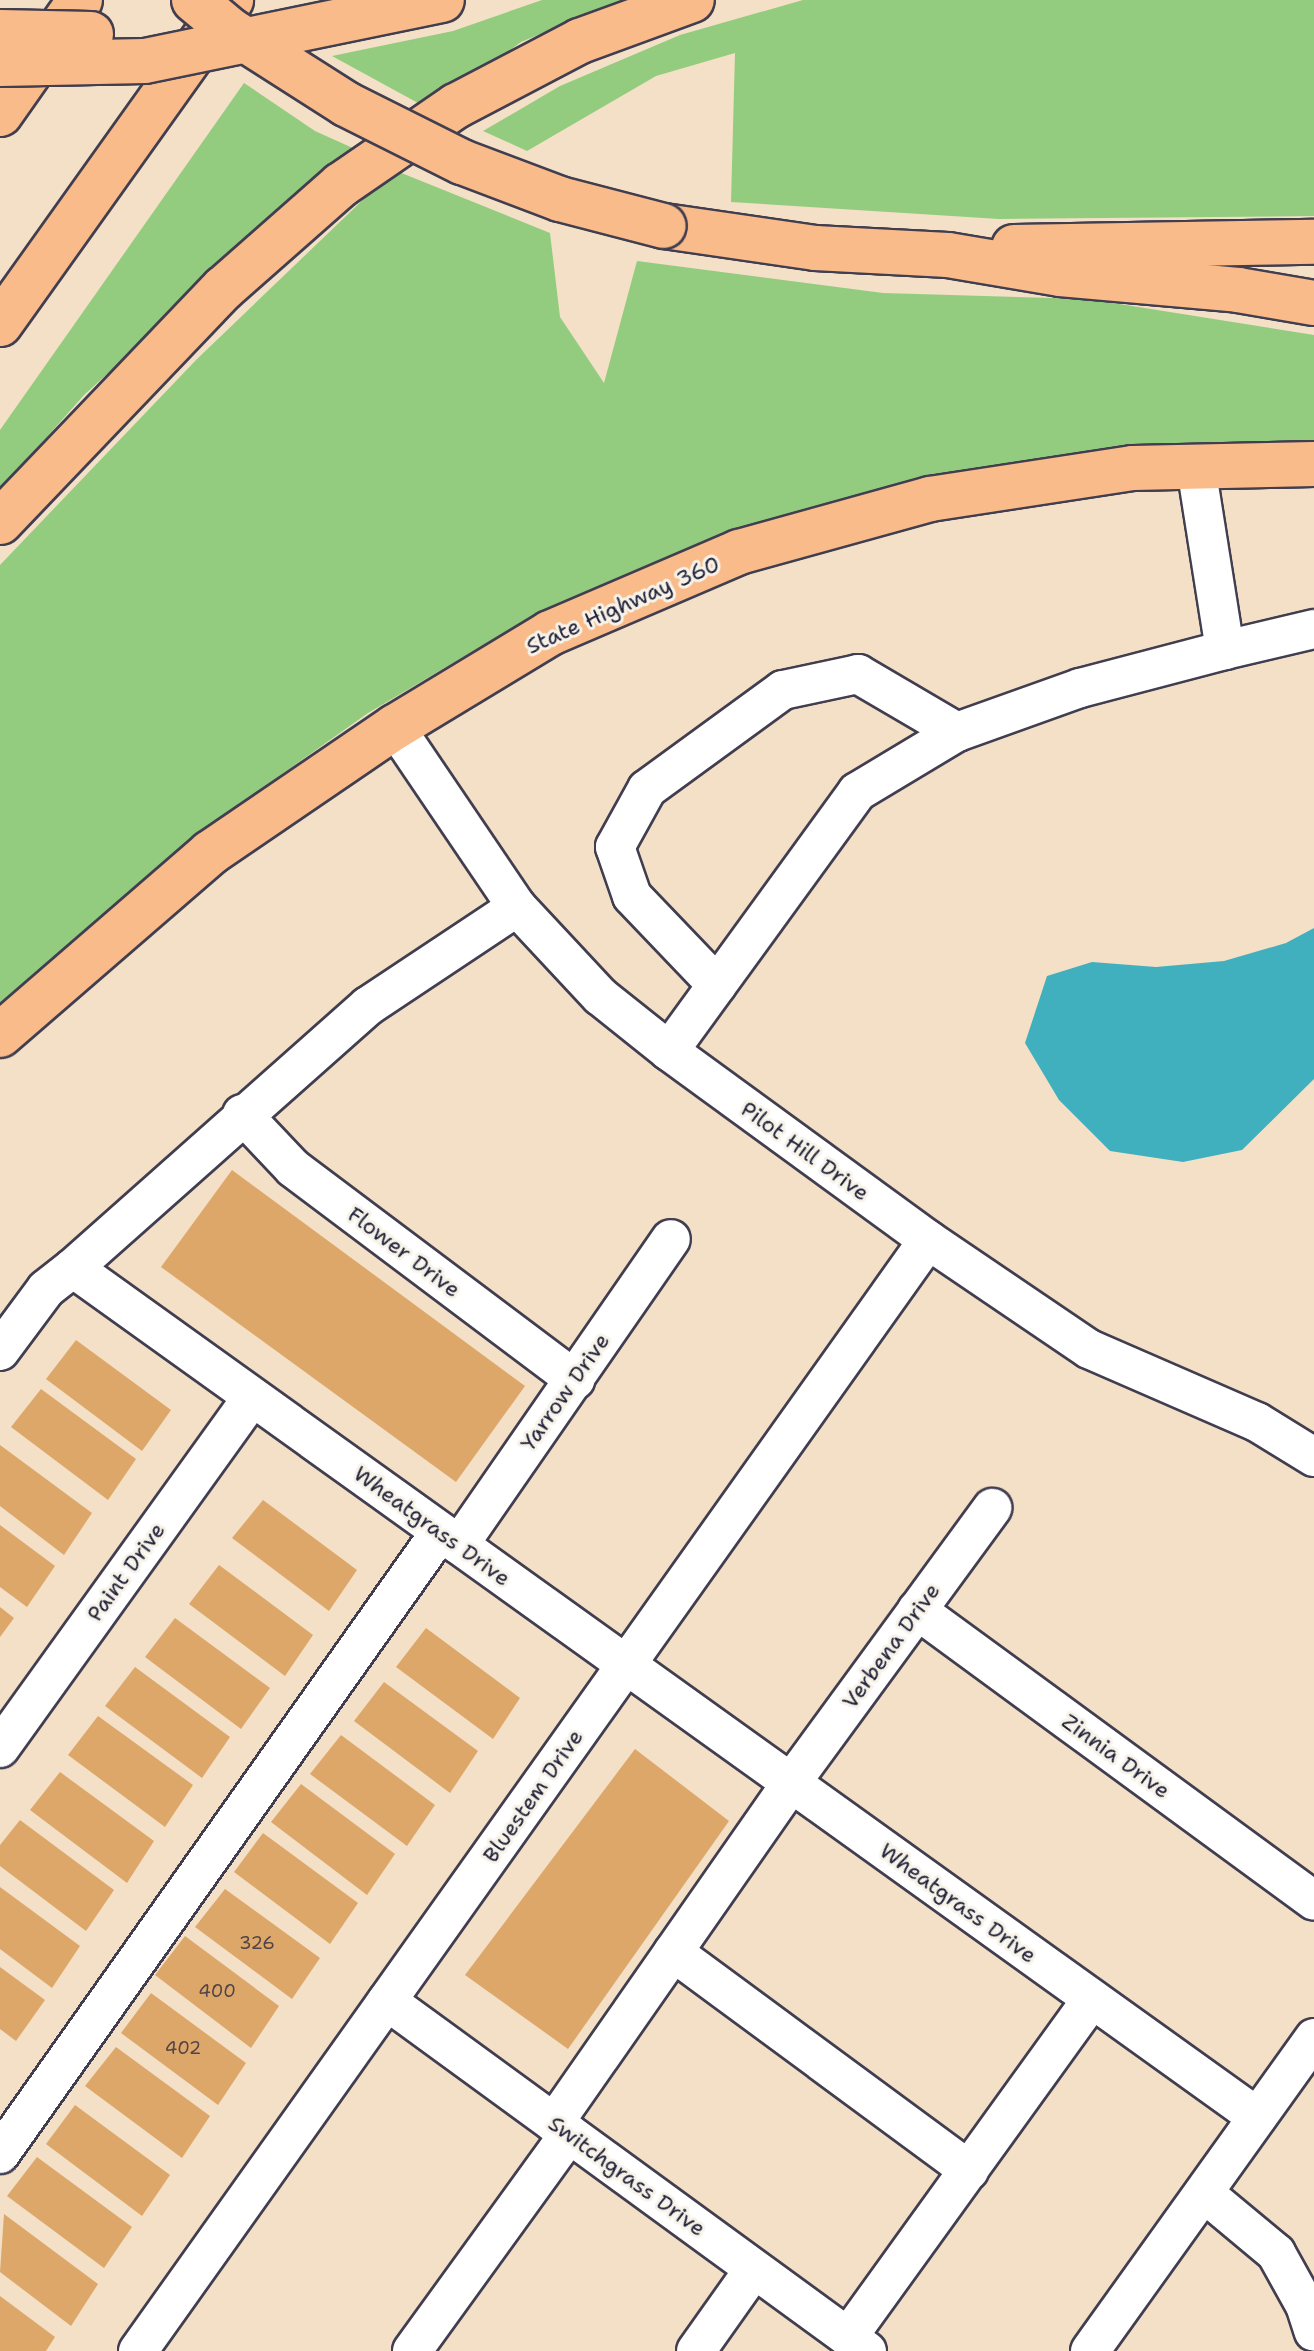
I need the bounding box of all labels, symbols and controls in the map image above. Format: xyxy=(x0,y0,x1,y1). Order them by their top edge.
street label: State Highway 360 xyxy=(522,550,724,660)
street label: Pilot Hill Drive xyxy=(736,1096,874,1206)
street label: Flower Drive xyxy=(343,1201,465,1303)
street label: Yarrow Drive xyxy=(515,1328,615,1456)
street label: Wheatgrass Drive xyxy=(349,1460,515,1592)
street label: Paint Drive xyxy=(81,1517,171,1627)
street label: Verbena Drive xyxy=(837,1578,945,1714)
street label: Zinnia Drive xyxy=(1057,1708,1175,1804)
street label: Bluestem Drive xyxy=(477,1724,589,1868)
street label: Wheatgrass Drive xyxy=(875,1837,1041,1969)
house number: 326 xyxy=(239,1932,275,1954)
house number: 400 xyxy=(198,1980,236,2002)
house number: 402 xyxy=(165,2037,201,2059)
street label: Switchgrass Drive xyxy=(543,2110,711,2242)

